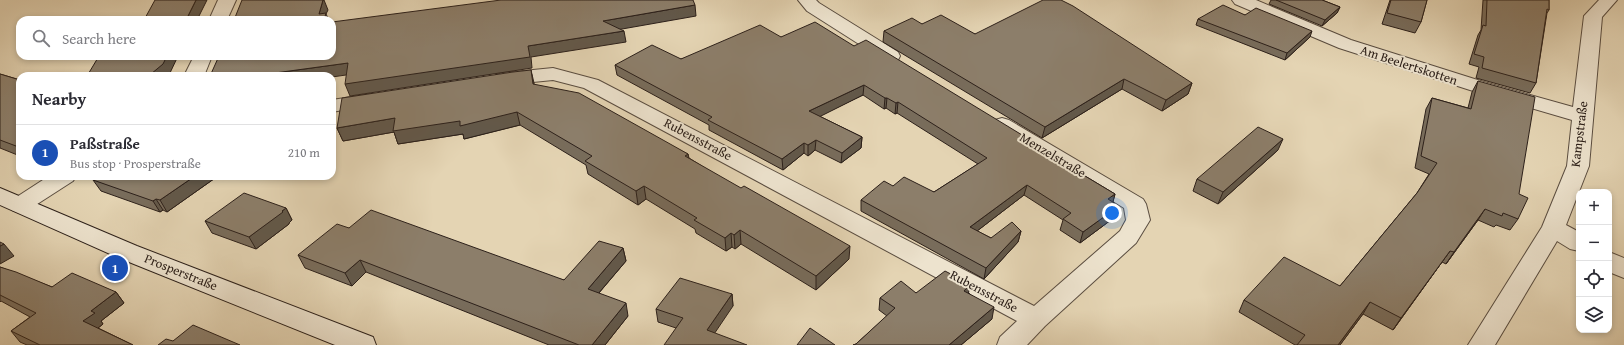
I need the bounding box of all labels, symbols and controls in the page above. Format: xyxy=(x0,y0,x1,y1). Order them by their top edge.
search box xyxy=(16,16,336,60)
icon: search xyxy=(30,27,52,49)
text: Search here xyxy=(62,28,136,49)
street label: Am Beelertskotten xyxy=(1358,40,1461,90)
text: Nearby xyxy=(32,86,86,111)
street label: Kampstraße xyxy=(1566,100,1592,168)
street label: Rubensstraße xyxy=(661,113,735,165)
street label: Menzelstraße xyxy=(1016,128,1090,182)
text: Paßstraße xyxy=(70,133,140,154)
text: 1 xyxy=(42,143,48,162)
text: 210 m xyxy=(288,143,320,162)
text: Bus stop · Prosperstraße xyxy=(70,154,201,173)
map controls xyxy=(1576,189,1612,333)
button: + xyxy=(1576,189,1612,225)
your location xyxy=(1102,203,1122,223)
button: − xyxy=(1576,225,1612,261)
street label: Prosperstraße xyxy=(142,249,220,295)
pin: 1 xyxy=(102,253,128,283)
button: locate xyxy=(1576,261,1612,297)
street label: Rubensstraße xyxy=(947,265,1021,317)
button: layers xyxy=(1576,297,1612,333)

